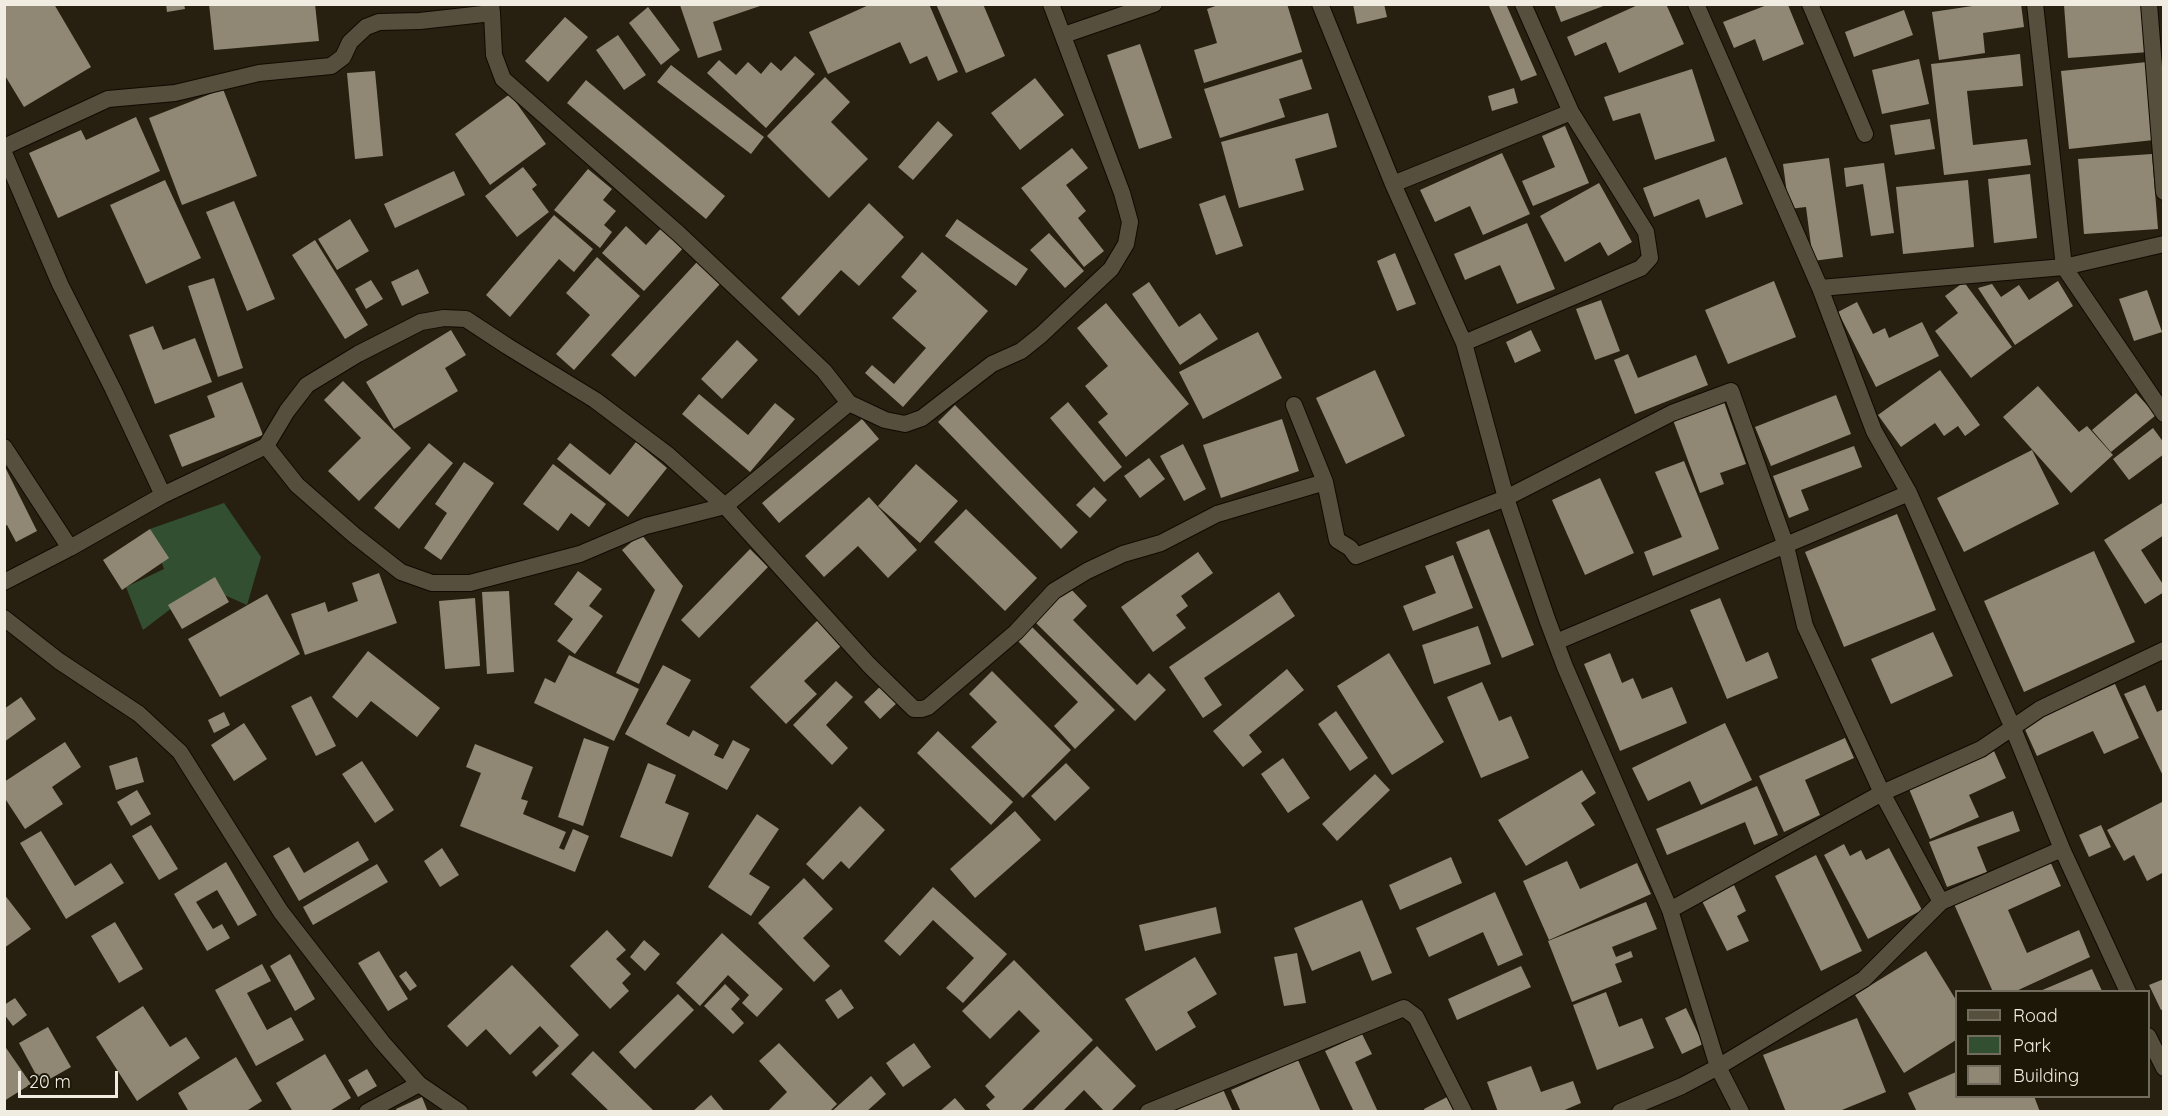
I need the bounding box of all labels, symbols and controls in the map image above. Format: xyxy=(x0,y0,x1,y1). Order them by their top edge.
legend xyxy=(1955,990,2150,1098)
text: Road xyxy=(2013,1004,2058,1027)
text: Park xyxy=(2013,1034,2051,1057)
scale bar xyxy=(21,1059,122,1097)
text: Building xyxy=(2013,1064,2079,1087)
text: 20 m xyxy=(29,1070,71,1093)

